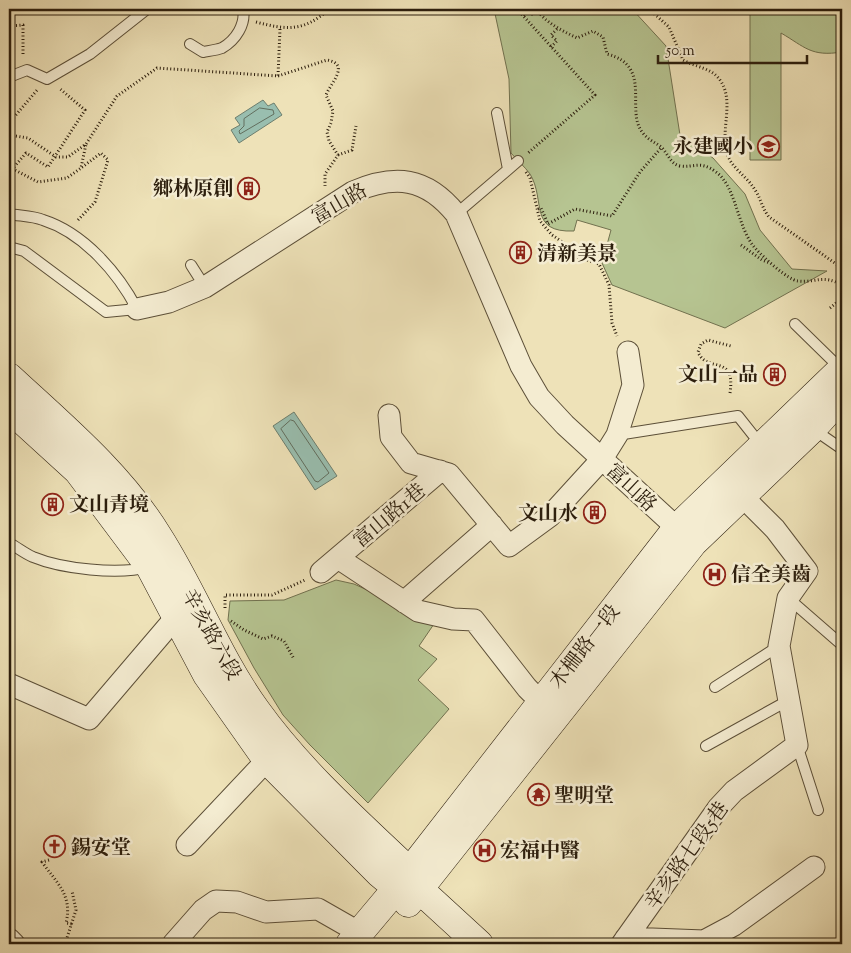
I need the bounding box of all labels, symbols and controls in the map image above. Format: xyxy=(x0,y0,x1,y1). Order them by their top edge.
scale bar xyxy=(658,32,807,64)
text: 50 m xyxy=(665,41,695,62)
place label: 永建國小 xyxy=(673,134,753,163)
school or university icon: 永建國小 xyxy=(757,134,781,158)
place label: 鄉林原創 xyxy=(153,176,233,205)
building icon: 鄉林原創 xyxy=(237,176,261,200)
street label: 富山路 xyxy=(307,178,373,233)
building icon: 清新美景 xyxy=(509,241,533,265)
place label: 清新美景 xyxy=(537,241,617,270)
place label: 文山一品 xyxy=(678,362,758,391)
building icon: 文山一品 xyxy=(762,362,786,386)
street label: 富山路 xyxy=(598,458,662,520)
street label: 富山路1巷 xyxy=(348,478,433,556)
building icon: 文山青境 xyxy=(41,492,65,516)
place label: 文山青境 xyxy=(69,492,149,521)
place label: 文山水 xyxy=(518,501,578,530)
building icon: 文山水 xyxy=(582,501,606,525)
hospital icon: 信全美齒 xyxy=(703,562,727,586)
place label: 信全美齒 xyxy=(731,562,811,591)
street label: 辛亥路六段 xyxy=(173,584,247,686)
street label: 木柵路一段 xyxy=(544,599,628,696)
temple icon: 聖明堂 xyxy=(526,783,550,807)
place label: 聖明堂 xyxy=(554,783,614,812)
street label: 辛亥路七段5巷 xyxy=(639,797,737,916)
church icon: 錫安堂 xyxy=(43,835,67,859)
place label: 錫安堂 xyxy=(71,835,131,864)
hospital icon: 宏福中醫 xyxy=(472,838,496,862)
place label: 宏福中醫 xyxy=(500,838,580,867)

